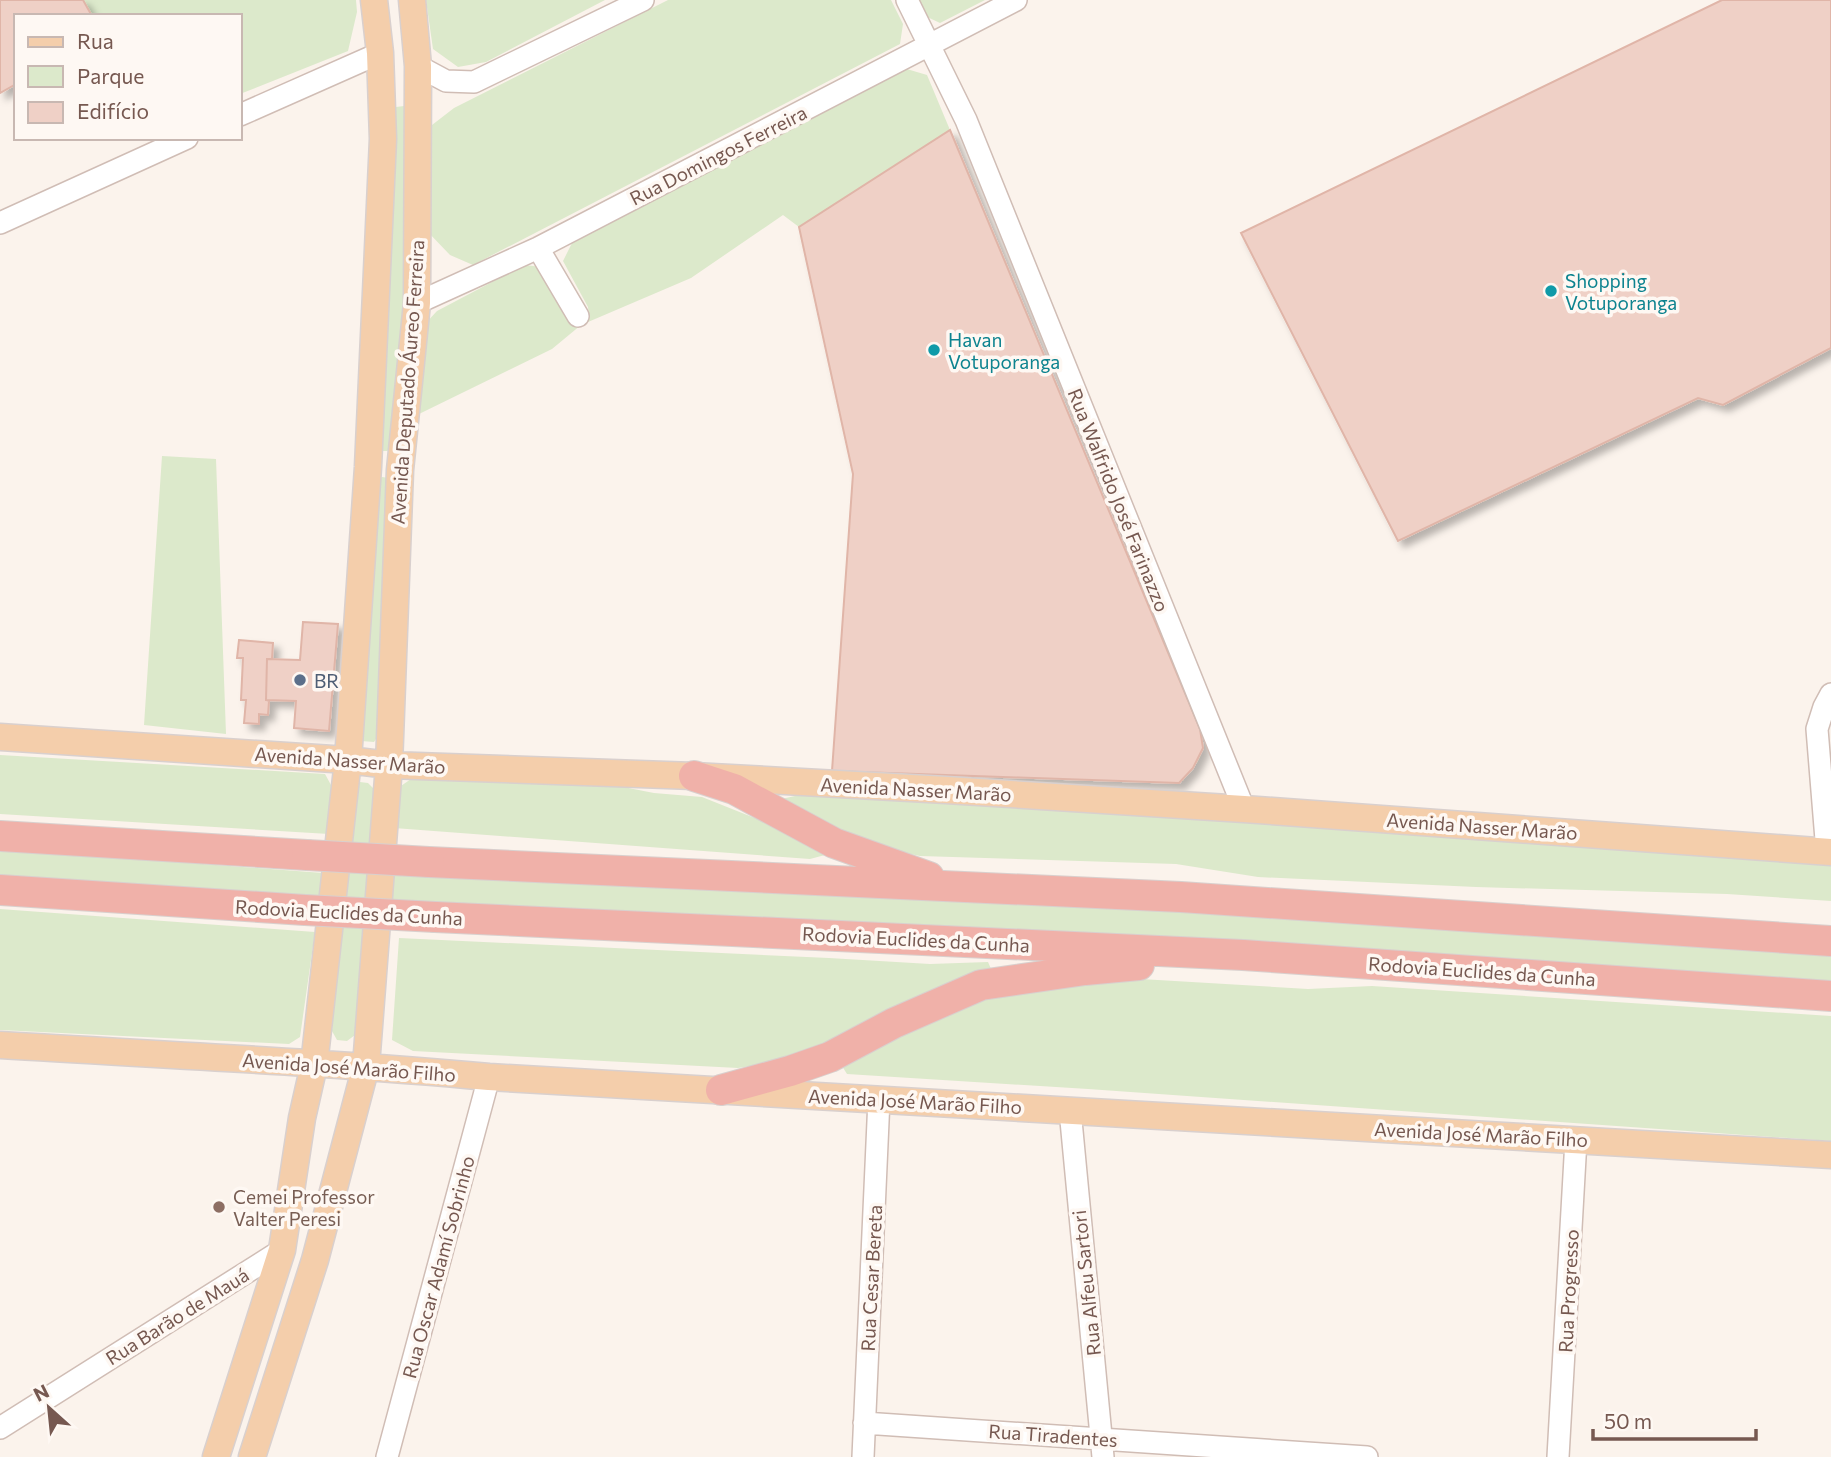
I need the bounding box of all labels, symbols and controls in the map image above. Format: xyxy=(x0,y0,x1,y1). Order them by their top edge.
legend xyxy=(14,14,242,140)
text: Rua xyxy=(77,28,114,53)
text: Parque xyxy=(77,63,144,88)
text: Edifício xyxy=(77,98,149,123)
street label: Rua Domingos Ferreira xyxy=(626,100,810,210)
street label: Avenida Deputado Áureo Ferreira xyxy=(386,239,428,525)
place label: Shopping Votuporanga xyxy=(1565,269,1677,314)
marker: Shopping Votuporanga xyxy=(1543,283,1559,299)
place label: Havan Votuporanga xyxy=(948,328,1060,373)
marker: Havan Votuporanga xyxy=(926,342,942,358)
street label: Rua Walfrido José Farinazzo xyxy=(1064,385,1174,615)
place label: BR xyxy=(314,669,339,692)
marker: BR xyxy=(292,672,308,688)
street label: Avenida Nasser Marão xyxy=(254,742,446,778)
street label: Avenida Nasser Marão xyxy=(820,773,1012,805)
street label: Avenida Nasser Marão xyxy=(1386,808,1578,844)
street label: Rodovia Euclides da Cunha xyxy=(235,895,463,929)
street label: Rodovia Euclides da Cunha xyxy=(802,922,1030,956)
street label: Rodovia Euclides da Cunha xyxy=(1368,952,1596,990)
street label: Avenida José Marão Filho xyxy=(241,1048,457,1086)
street label: Avenida José Marão Filho xyxy=(807,1084,1023,1118)
street label: Avenida José Marão Filho xyxy=(1373,1117,1589,1151)
street label: Rua Oscar Adamí Sobrinho xyxy=(397,1153,479,1381)
place label: Cemei Professor Valter Peresi xyxy=(233,1185,375,1230)
marker: Cemei Professor Valter Peresi xyxy=(211,1199,227,1215)
street label: Rua Cesar Bereta xyxy=(856,1204,886,1352)
street label: Rua Alfeu Sartori xyxy=(1067,1209,1105,1357)
street label: Rua Progresso xyxy=(1553,1229,1583,1353)
street label: Rua Barão de Mauá xyxy=(101,1263,253,1369)
north arrow xyxy=(14,1373,84,1443)
text: N xyxy=(29,1379,53,1406)
scale bar xyxy=(1593,1398,1756,1442)
text: 50 m xyxy=(1604,1408,1652,1433)
street label: Rua Tiradentes xyxy=(988,1419,1118,1451)

